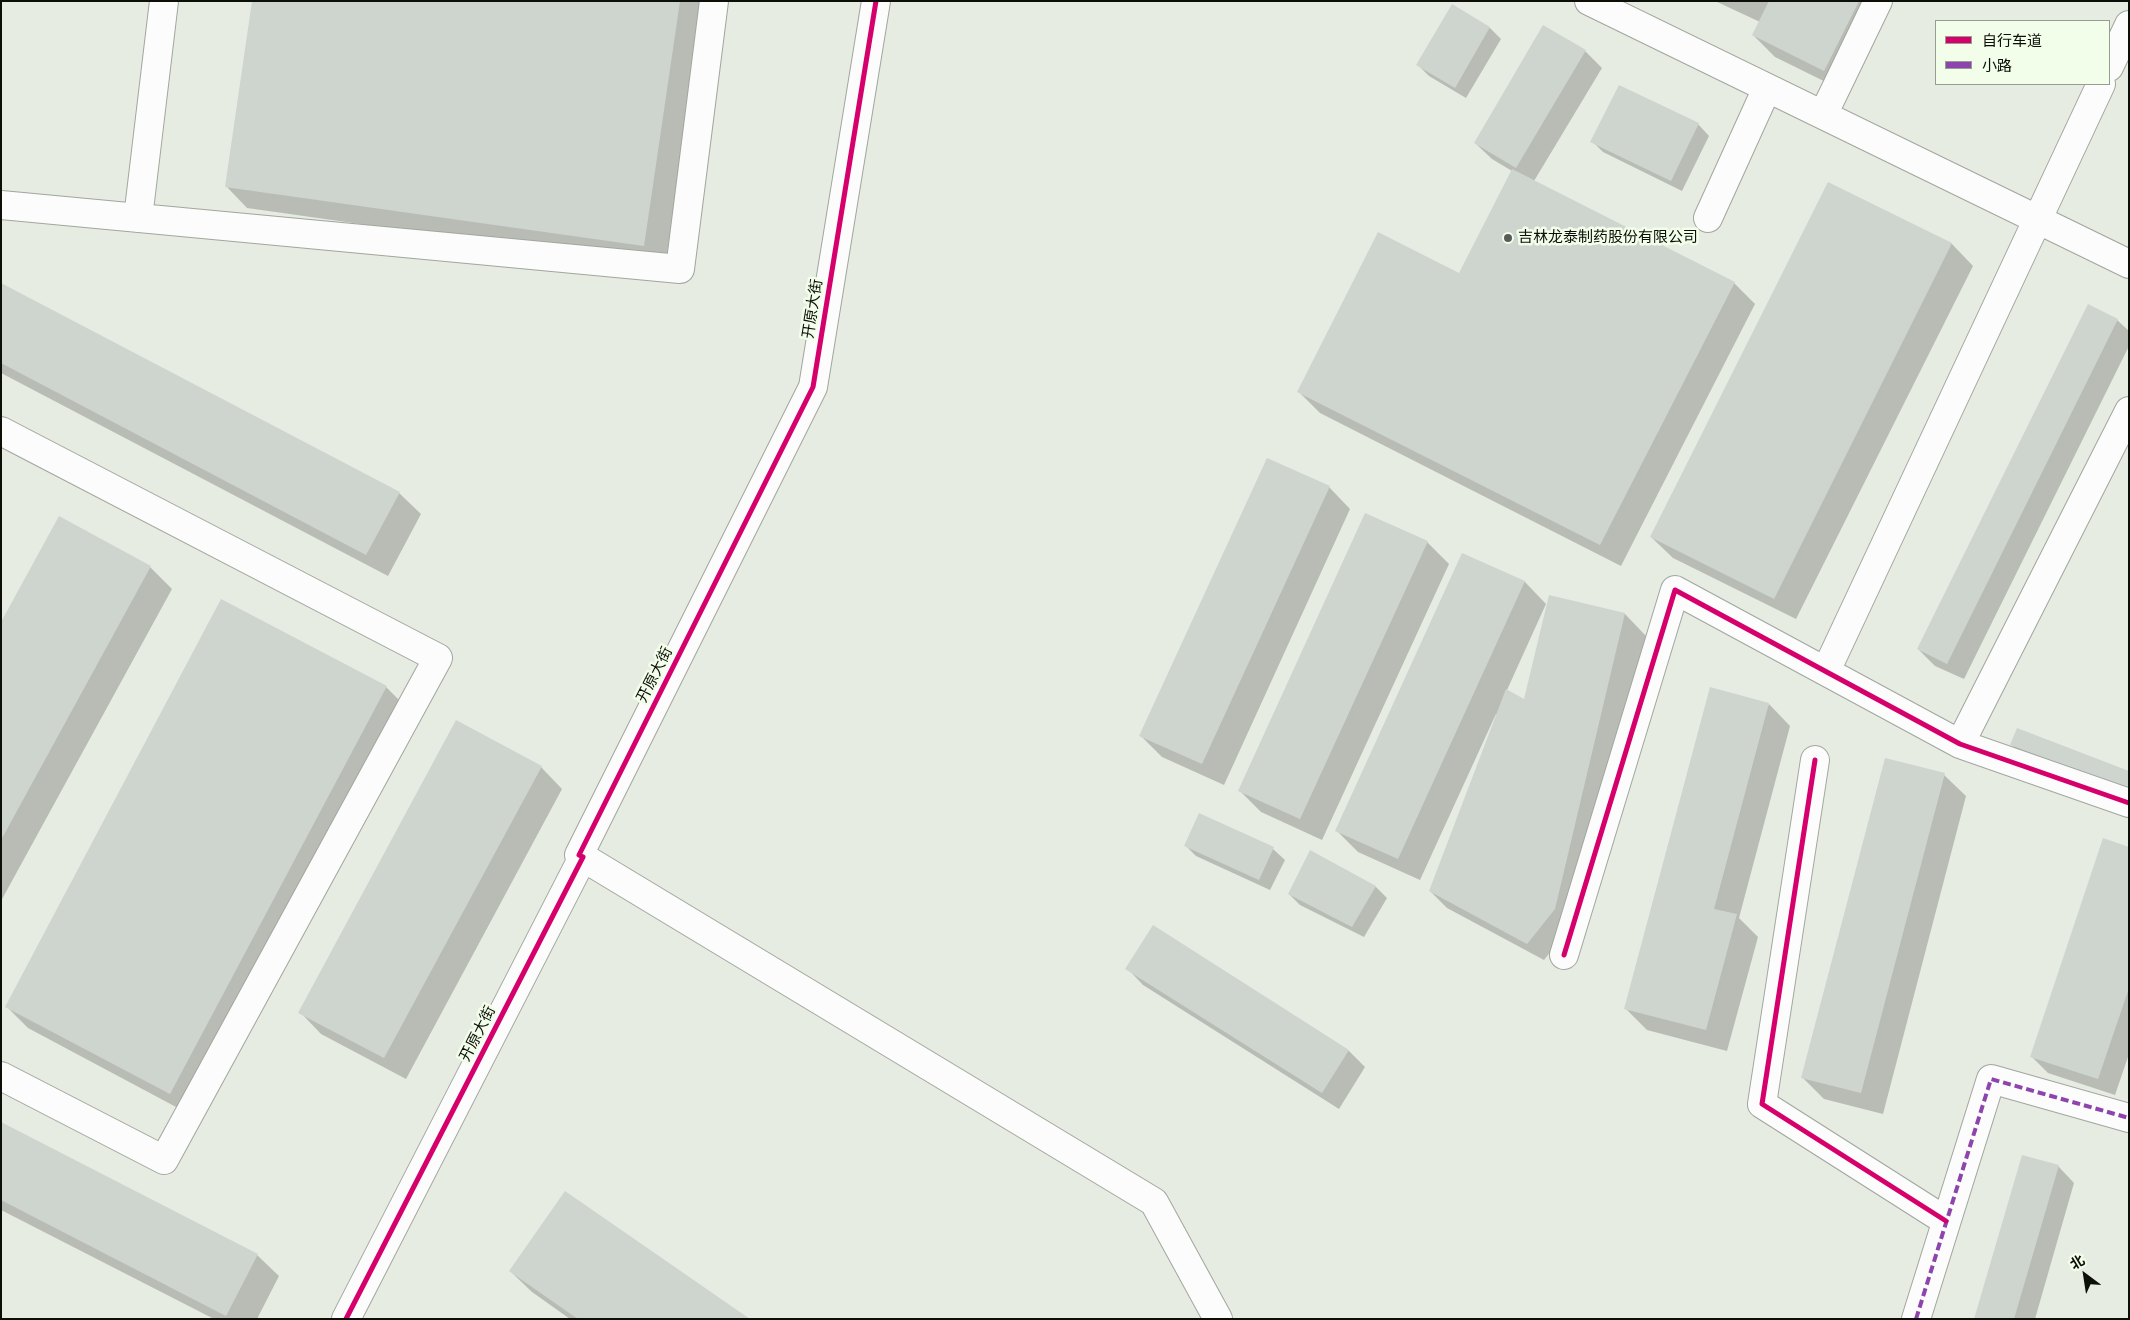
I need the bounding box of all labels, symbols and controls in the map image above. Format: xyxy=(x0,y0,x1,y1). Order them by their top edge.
legend xyxy=(1935,20,2110,85)
text: 自行车道 xyxy=(1982,32,2042,49)
text: 小路 xyxy=(1982,57,2012,74)
place label: 吉林龙泰制药股份有限公司 xyxy=(1518,229,1698,247)
marker: 吉林龙泰制药股份有限公司 xyxy=(1502,232,1514,244)
street label: 开原大街 xyxy=(799,278,827,340)
street label: 开原大街 xyxy=(633,644,677,706)
street label: 开原大街 xyxy=(456,1003,500,1065)
north arrow xyxy=(2060,1250,2110,1300)
text: 北 xyxy=(2067,1252,2087,1273)

